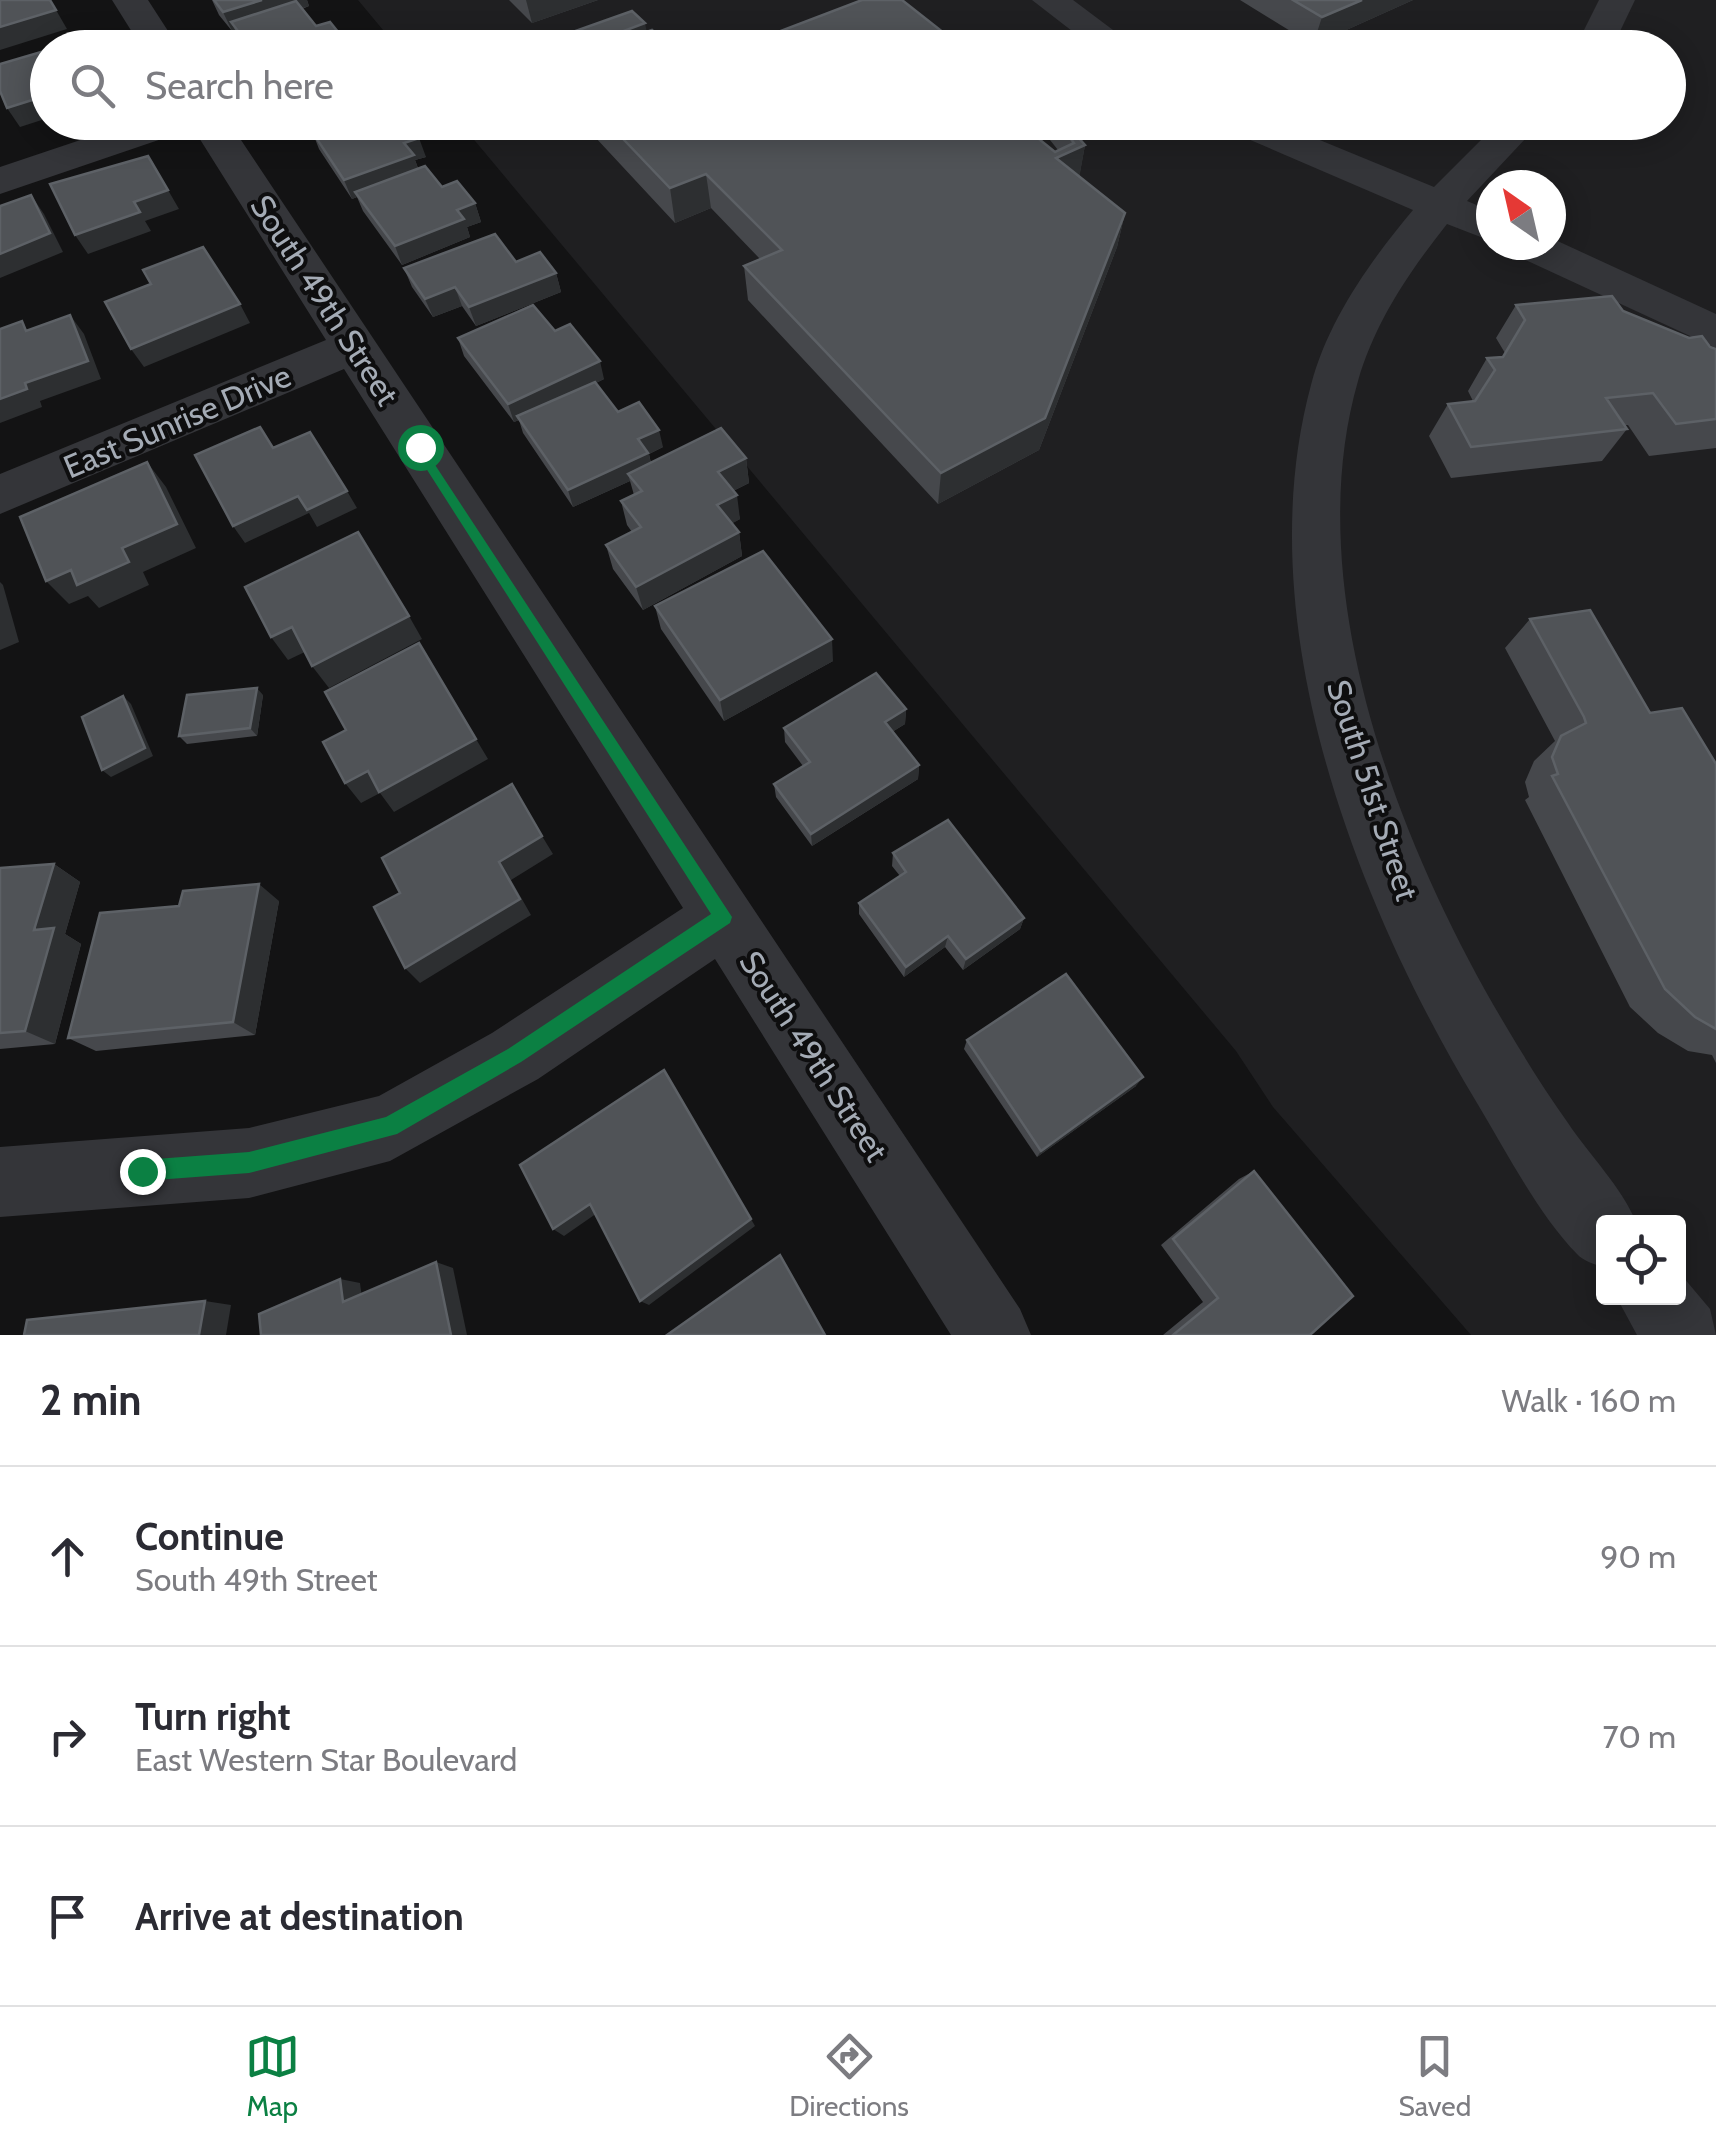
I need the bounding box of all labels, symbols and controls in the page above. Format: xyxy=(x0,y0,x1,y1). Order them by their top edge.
search box xyxy=(30,30,1686,140)
icon: search xyxy=(65,58,120,113)
text: Search here xyxy=(145,62,334,109)
north arrow xyxy=(1476,170,1566,260)
street label: South 49th Street xyxy=(243,188,408,413)
street label: East Sunrise Drive xyxy=(58,356,296,486)
route start xyxy=(398,425,444,471)
street label: South 51st Street xyxy=(1319,675,1427,905)
street label: South 49th Street xyxy=(732,944,897,1169)
route end xyxy=(120,1149,166,1195)
map controls xyxy=(1596,1215,1686,1305)
button: locate xyxy=(1596,1215,1686,1305)
text: 2 min xyxy=(40,1374,141,1426)
text: Walk · 160 m xyxy=(1502,1381,1676,1420)
text: Continue xyxy=(135,1513,284,1560)
icon: ahead xyxy=(40,1529,95,1584)
text: 90 m xyxy=(1600,1537,1676,1576)
text: South 49th Street xyxy=(135,1560,378,1599)
text: Turn right xyxy=(135,1693,291,1740)
icon: right xyxy=(40,1709,95,1764)
text: 70 m xyxy=(1603,1717,1676,1756)
text: East Western Star Boulevard xyxy=(135,1740,517,1779)
icon: arrive xyxy=(40,1889,95,1944)
text: Arrive at destination xyxy=(135,1893,464,1940)
tab: Map xyxy=(245,2029,300,2123)
tab: Directions xyxy=(789,2029,909,2123)
tab: Saved xyxy=(1399,2029,1471,2123)

